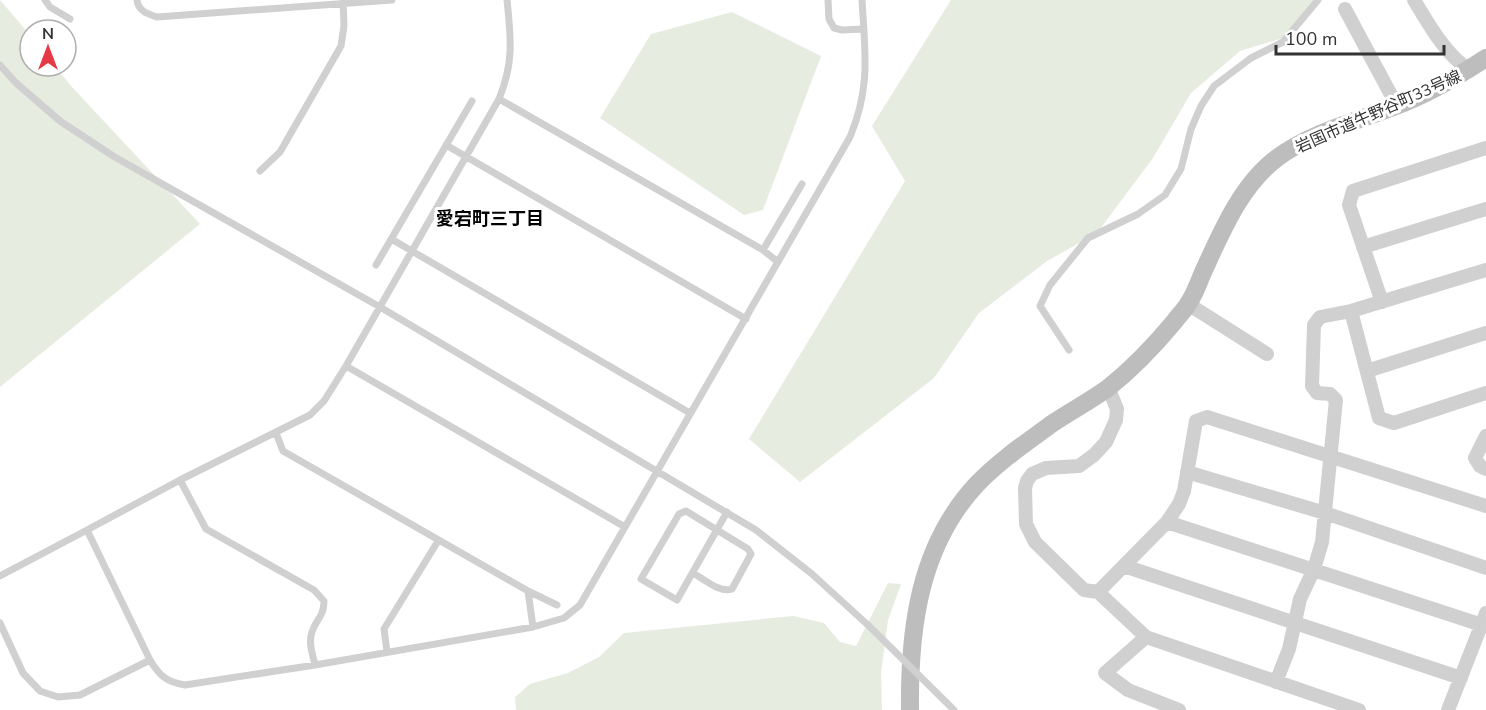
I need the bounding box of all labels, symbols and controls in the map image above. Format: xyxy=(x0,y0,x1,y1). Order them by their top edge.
north arrow xyxy=(18,18,78,78)
scale bar xyxy=(1276,18,1444,56)
text: N xyxy=(42,23,54,45)
text: 100 m xyxy=(1285,27,1337,51)
street label: 岩国市道牛野谷町33号線 xyxy=(1292,65,1465,158)
district label: 愛宕町三丁目 xyxy=(436,207,544,231)

